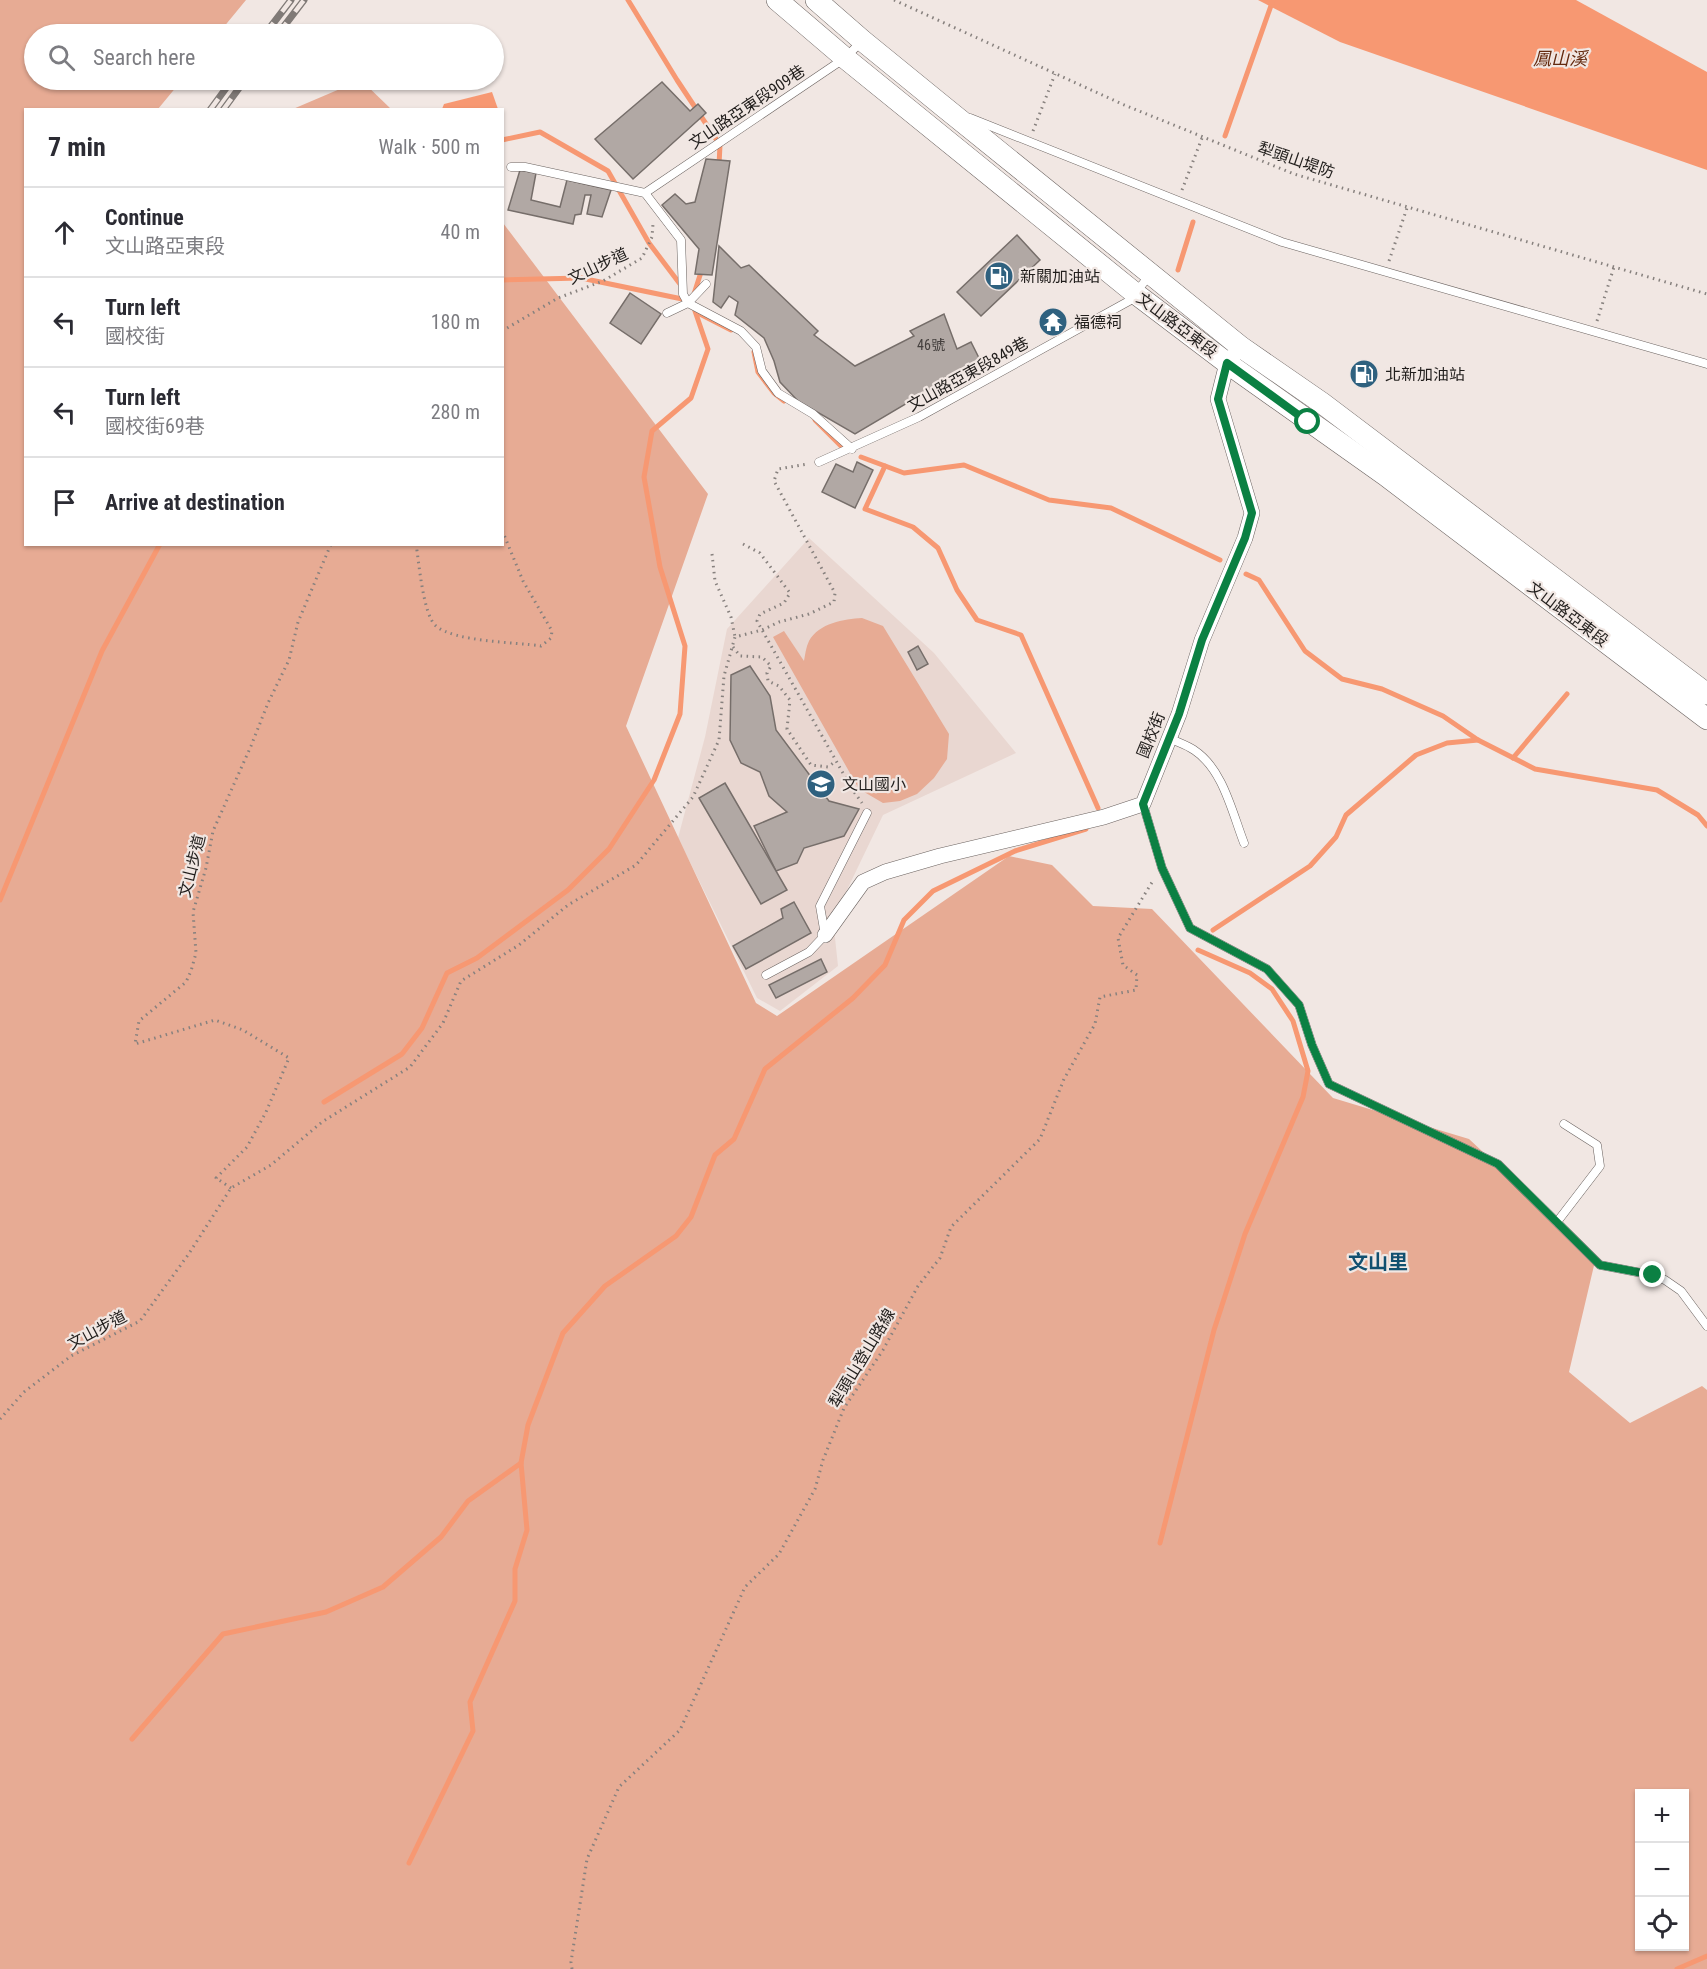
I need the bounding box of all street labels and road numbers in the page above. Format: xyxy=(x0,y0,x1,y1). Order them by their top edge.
street label: 文山路亞東段909巷 xyxy=(685,61,809,153)
street label: 犁頭山堤防 xyxy=(1255,138,1337,182)
street label: 文山步道 xyxy=(565,244,631,288)
street label: 文山路亞東段 xyxy=(1133,289,1221,361)
street label: 文山路亞東段849巷 xyxy=(904,333,1032,415)
street label: 文山路亞東段 xyxy=(1524,578,1612,650)
street label: 國校街 xyxy=(1133,709,1169,761)
street label: 文山步道 xyxy=(175,833,209,899)
street label: 犁頭山登山路線 xyxy=(825,1305,899,1411)
street label: 文山步道 xyxy=(64,1307,130,1353)

